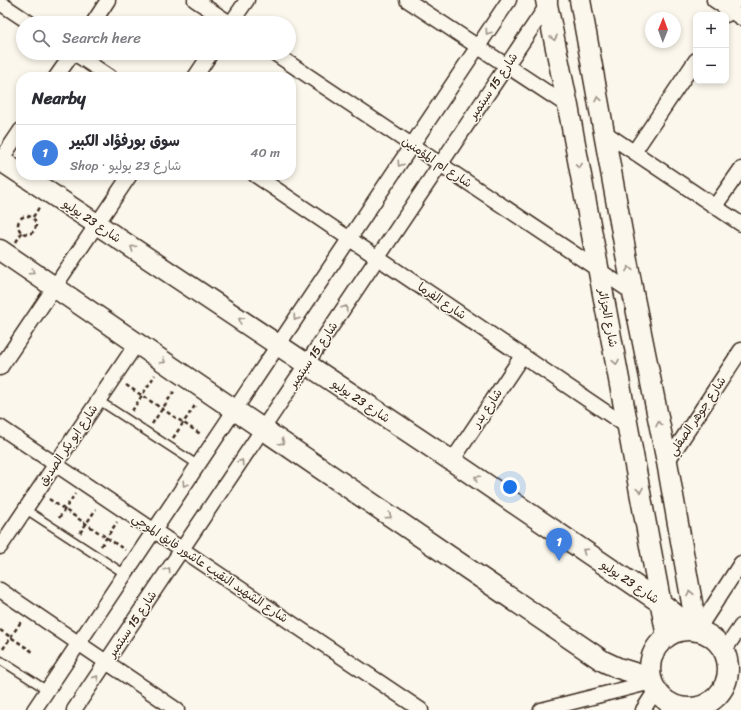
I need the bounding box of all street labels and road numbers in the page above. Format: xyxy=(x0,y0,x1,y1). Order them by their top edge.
street label: شارع 15 سبتمبر xyxy=(462,48,524,125)
street label: شارع ام المؤمنين xyxy=(397,130,477,194)
street label: شارع 23 يوليو xyxy=(57,193,126,249)
street label: شارع الفرما xyxy=(413,276,471,326)
street label: شارع الجزائر xyxy=(591,286,624,349)
street label: شارع 15 سبتمبر xyxy=(282,317,344,394)
street label: شارع جوهر الصقلي xyxy=(662,372,732,460)
street label: شارع 23 يوليو xyxy=(326,373,395,429)
street label: شارع بدر xyxy=(465,384,508,433)
street label: شارع ابو بكر الصديق xyxy=(32,400,104,490)
street label: شارع الشهيد النقيب عاشور فايق الموجي xyxy=(127,507,293,629)
street label: شارع 23 يوليو xyxy=(595,554,664,610)
street label: شارع 15 سبتمبر xyxy=(101,586,163,663)

